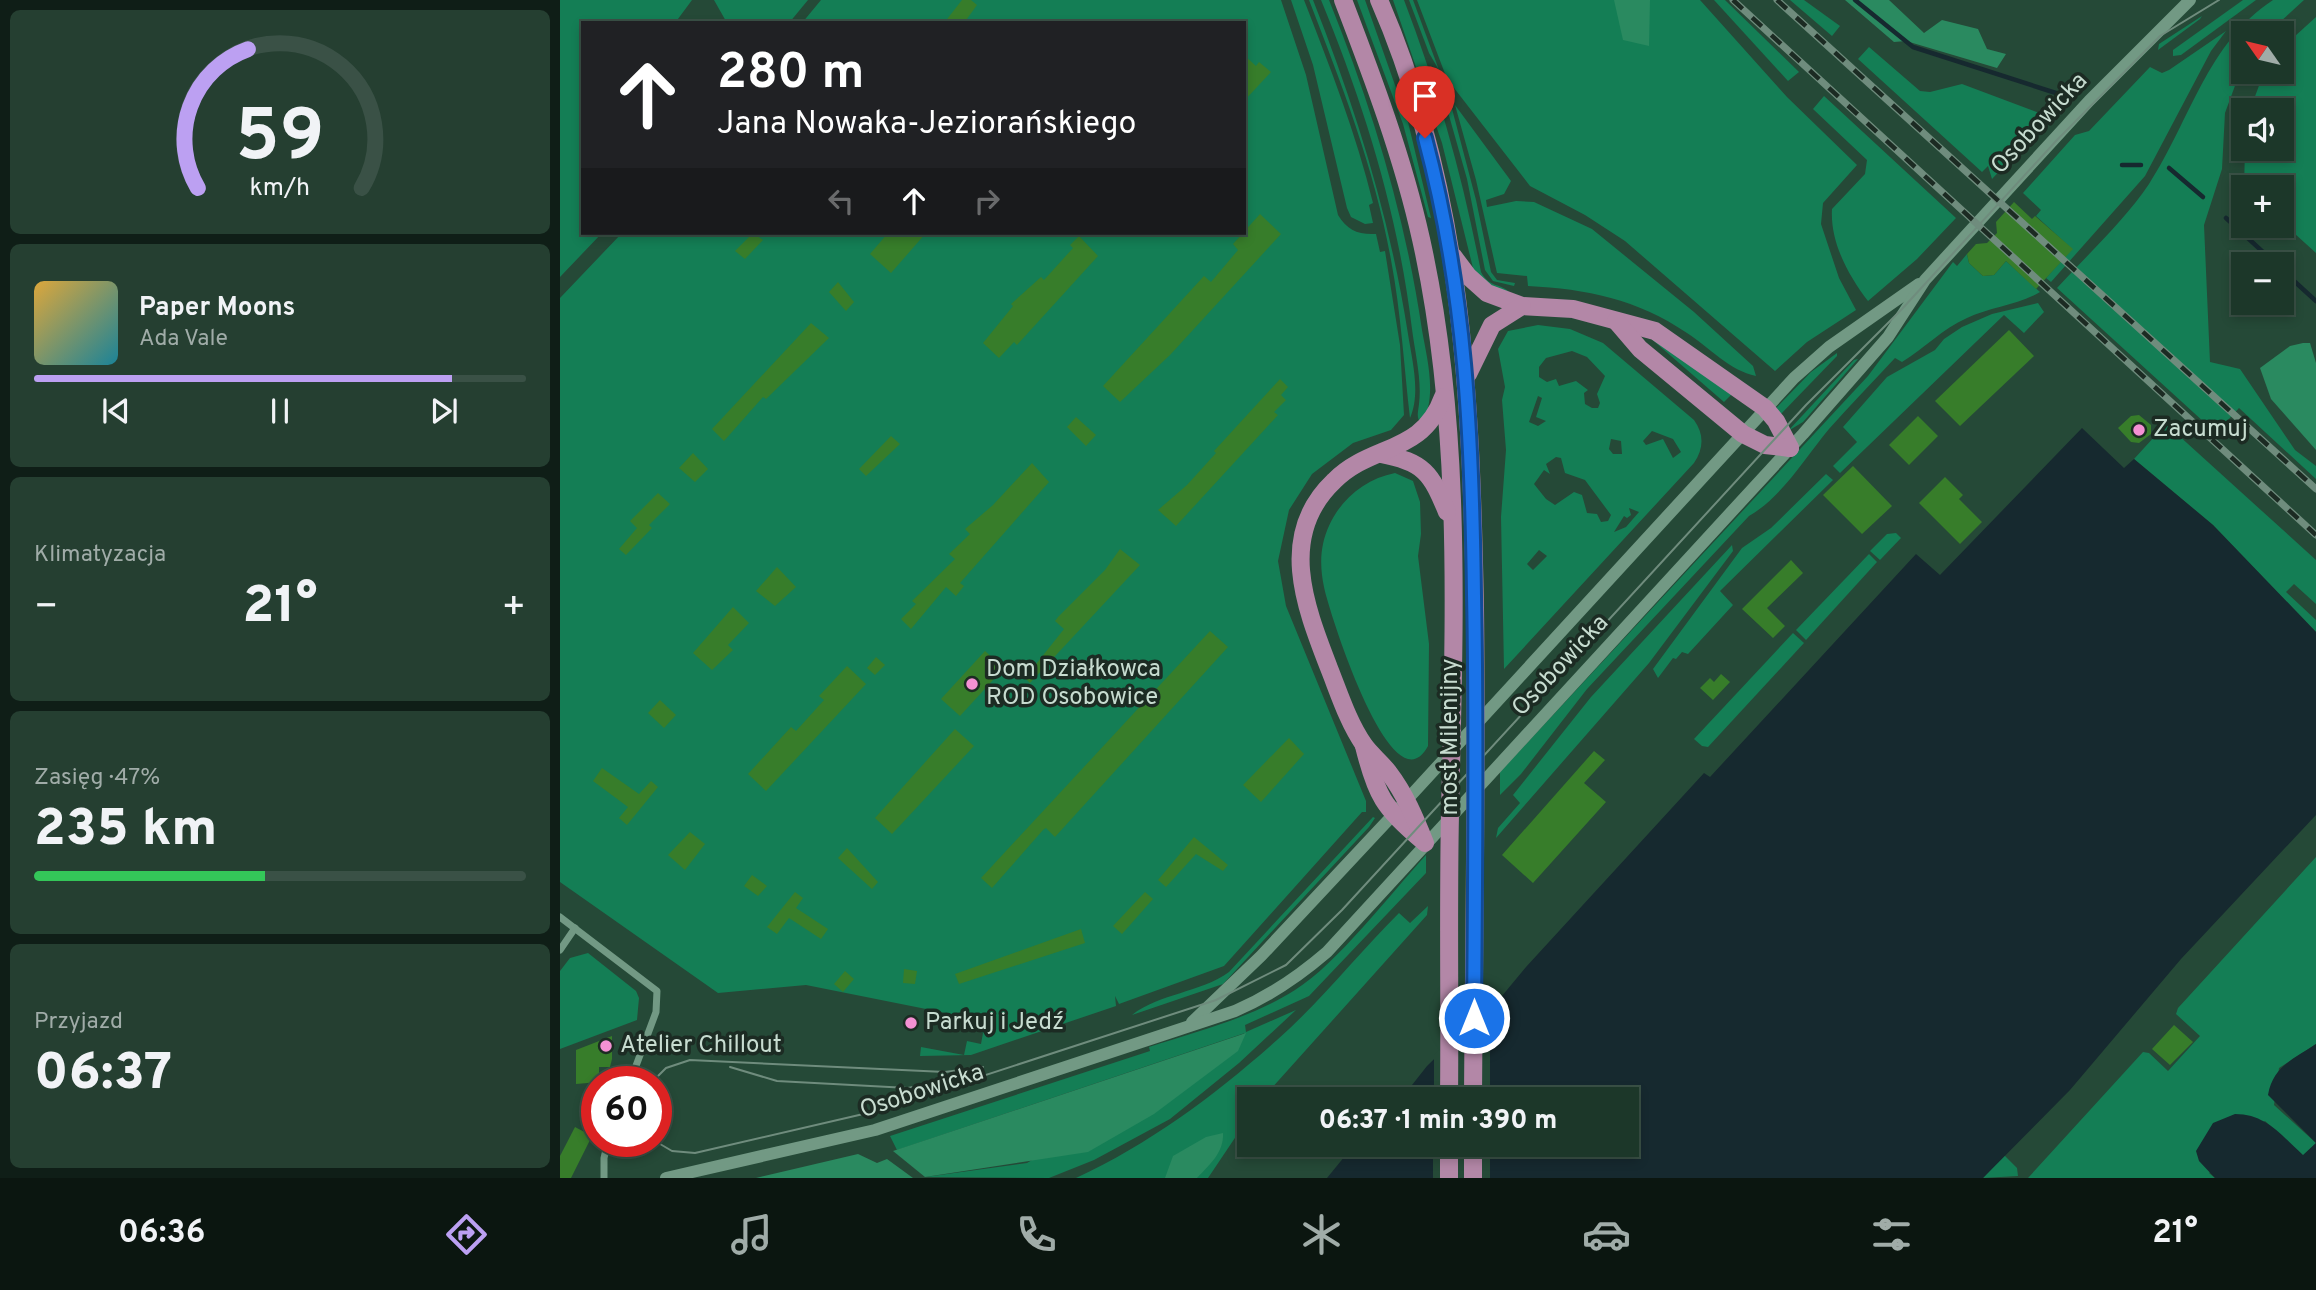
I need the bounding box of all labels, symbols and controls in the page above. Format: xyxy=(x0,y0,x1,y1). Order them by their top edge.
north arrow xyxy=(2231,21,2294,84)
map controls xyxy=(2231,21,2294,315)
text: 280 m xyxy=(717,44,864,106)
icon: ahead xyxy=(602,49,693,140)
pin xyxy=(1395,66,1455,138)
street label: Osobowicka xyxy=(1985,67,2095,181)
icon: arrive xyxy=(1406,77,1444,115)
text: 59 xyxy=(235,94,325,186)
button: sound xyxy=(2231,98,2294,161)
text: Jana Nowaka-Jeziorańskiego xyxy=(717,105,1136,145)
text: km/h xyxy=(250,173,310,205)
button: + xyxy=(2231,175,2294,238)
icon: left xyxy=(822,182,860,220)
icon: ahead xyxy=(895,182,933,220)
icon: right xyxy=(968,182,1006,220)
button: − xyxy=(2231,252,2294,315)
text: Paper Moons xyxy=(139,292,295,325)
text: Ada Vale xyxy=(139,325,228,354)
icon: previous xyxy=(97,392,135,430)
icon: pause xyxy=(261,392,299,430)
icon: next xyxy=(425,392,463,430)
place label: Zacumuj xyxy=(2153,415,2248,445)
marker: Zacumuj xyxy=(2131,422,2147,438)
text: Klimatyzacja xyxy=(34,541,166,570)
text: 21° xyxy=(243,575,317,641)
text: − xyxy=(34,584,59,633)
text: + xyxy=(501,584,526,633)
street label: Osobowicka xyxy=(1506,609,1616,723)
place label: Dom Działkowca ROD Osobowice xyxy=(986,655,1161,713)
street label: most Milenijny xyxy=(1436,659,1466,816)
marker: Dom Działkowca ROD Osobowice xyxy=(964,676,980,692)
text: Zasięg · 47% xyxy=(34,764,160,793)
text: 235 km xyxy=(34,798,217,864)
position arrow xyxy=(1437,981,1511,1055)
text: Przyjazd xyxy=(34,1008,123,1037)
place label: Parkuj i Jedź xyxy=(925,1008,1064,1038)
marker: Parkuj i Jedź xyxy=(903,1015,919,1031)
place label: Atelier Chillout xyxy=(620,1031,782,1061)
marker: Atelier Chillout xyxy=(598,1038,614,1054)
text: 06:37 xyxy=(34,1042,172,1108)
street label: Osobowicka xyxy=(856,1058,988,1126)
speed limit sign: 60 xyxy=(581,1066,672,1157)
text: 06:37 · 1 min · 390 m xyxy=(1319,1105,1557,1138)
icon: directions xyxy=(442,1210,491,1259)
icon: music xyxy=(727,1210,776,1259)
icon: phone xyxy=(1012,1210,1061,1259)
icon: climate xyxy=(1297,1210,1346,1259)
icon: car xyxy=(1582,1210,1631,1259)
icon: filters xyxy=(1867,1210,1916,1259)
text: 06:36 xyxy=(118,1214,205,1254)
text: 21° xyxy=(2152,1214,2198,1254)

